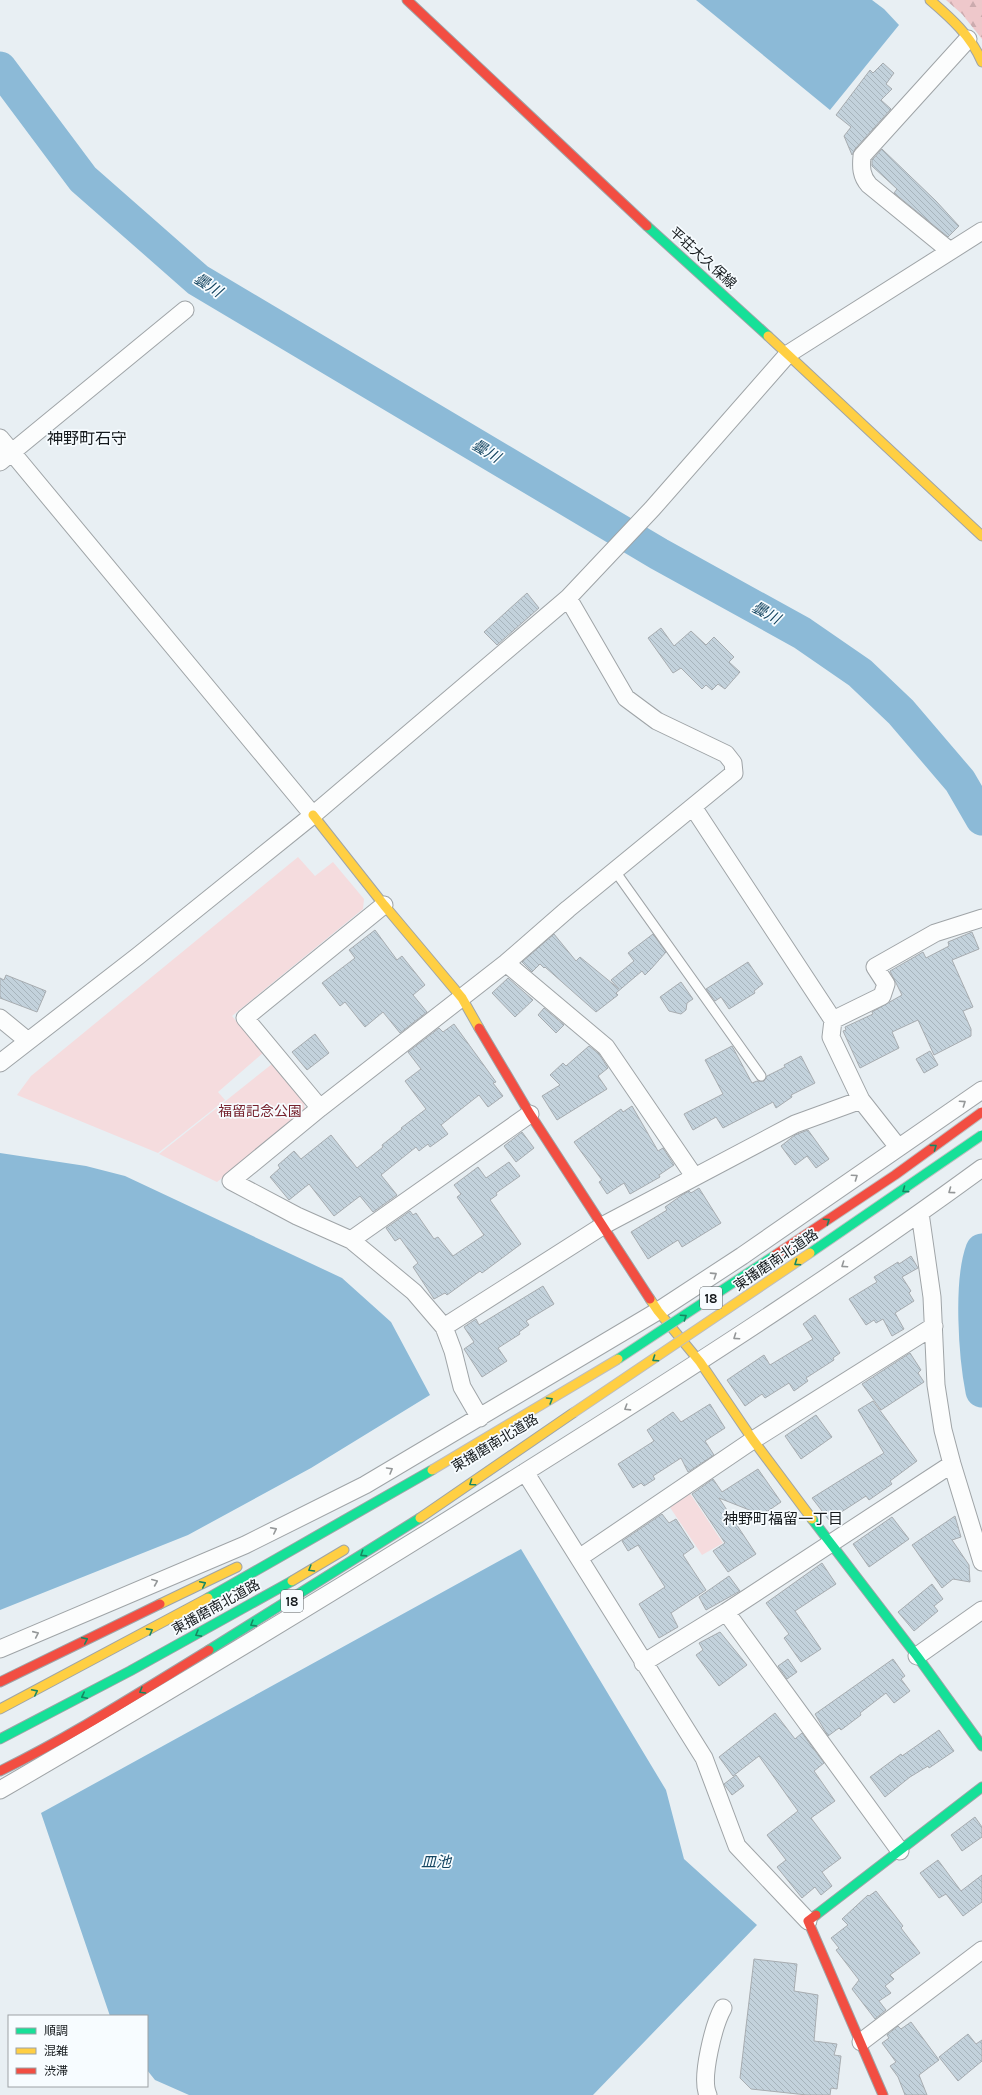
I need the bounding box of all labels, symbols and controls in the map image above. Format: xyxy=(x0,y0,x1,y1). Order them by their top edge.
street label: 平荘大久保線 xyxy=(666,224,740,292)
water label: 曇川 xyxy=(191,269,227,302)
district label: 神野町石守 xyxy=(47,429,127,448)
water label: 曇川 xyxy=(469,436,505,467)
water label: 曇川 xyxy=(749,598,785,629)
one-way arrow xyxy=(959,1100,966,1108)
park label: 福留記念公園 xyxy=(218,1103,302,1120)
one-way arrow xyxy=(929,1145,936,1152)
one-way arrow xyxy=(851,1175,858,1182)
one-way arrow xyxy=(902,1185,909,1192)
one-way arrow xyxy=(948,1186,955,1193)
one-way arrow xyxy=(822,1219,829,1226)
street label: 東播磨南北道路 xyxy=(731,1226,821,1294)
one-way arrow xyxy=(794,1258,801,1266)
one-way arrow xyxy=(841,1260,848,1268)
one-way arrow xyxy=(710,1272,717,1279)
road number: 18 xyxy=(700,1287,722,1309)
one-way arrow xyxy=(680,1314,687,1322)
one-way arrow xyxy=(733,1332,740,1340)
one-way arrow xyxy=(652,1354,659,1361)
one-way arrow xyxy=(546,1397,553,1405)
one-way arrow xyxy=(624,1403,631,1411)
street label: 東播磨南北道路 xyxy=(449,1410,541,1476)
one-way arrow xyxy=(386,1468,393,1475)
one-way arrow xyxy=(470,1478,477,1485)
district label: 神野町福留一丁目 xyxy=(723,1510,843,1528)
one-way arrow xyxy=(270,1527,277,1535)
one-way arrow xyxy=(361,1550,368,1557)
one-way arrow xyxy=(308,1565,315,1572)
street label: 東播磨南北道路 xyxy=(169,1576,263,1638)
one-way arrow xyxy=(152,1579,159,1587)
one-way arrow xyxy=(198,1581,206,1589)
road number: 18 xyxy=(281,1590,303,1612)
one-way arrow xyxy=(250,1619,257,1626)
one-way arrow xyxy=(146,1628,153,1636)
one-way arrow xyxy=(195,1629,202,1636)
one-way arrow xyxy=(32,1630,39,1638)
one-way arrow xyxy=(81,1637,89,1645)
one-way arrow xyxy=(139,1686,146,1694)
one-way arrow xyxy=(31,1689,38,1697)
one-way arrow xyxy=(81,1692,89,1699)
water label: 皿池 xyxy=(421,1853,453,1871)
legend xyxy=(8,2015,148,2087)
text: 順調 xyxy=(44,2024,68,2038)
text: 混雑 xyxy=(44,2044,68,2058)
text: 渋滞 xyxy=(44,2064,68,2078)

